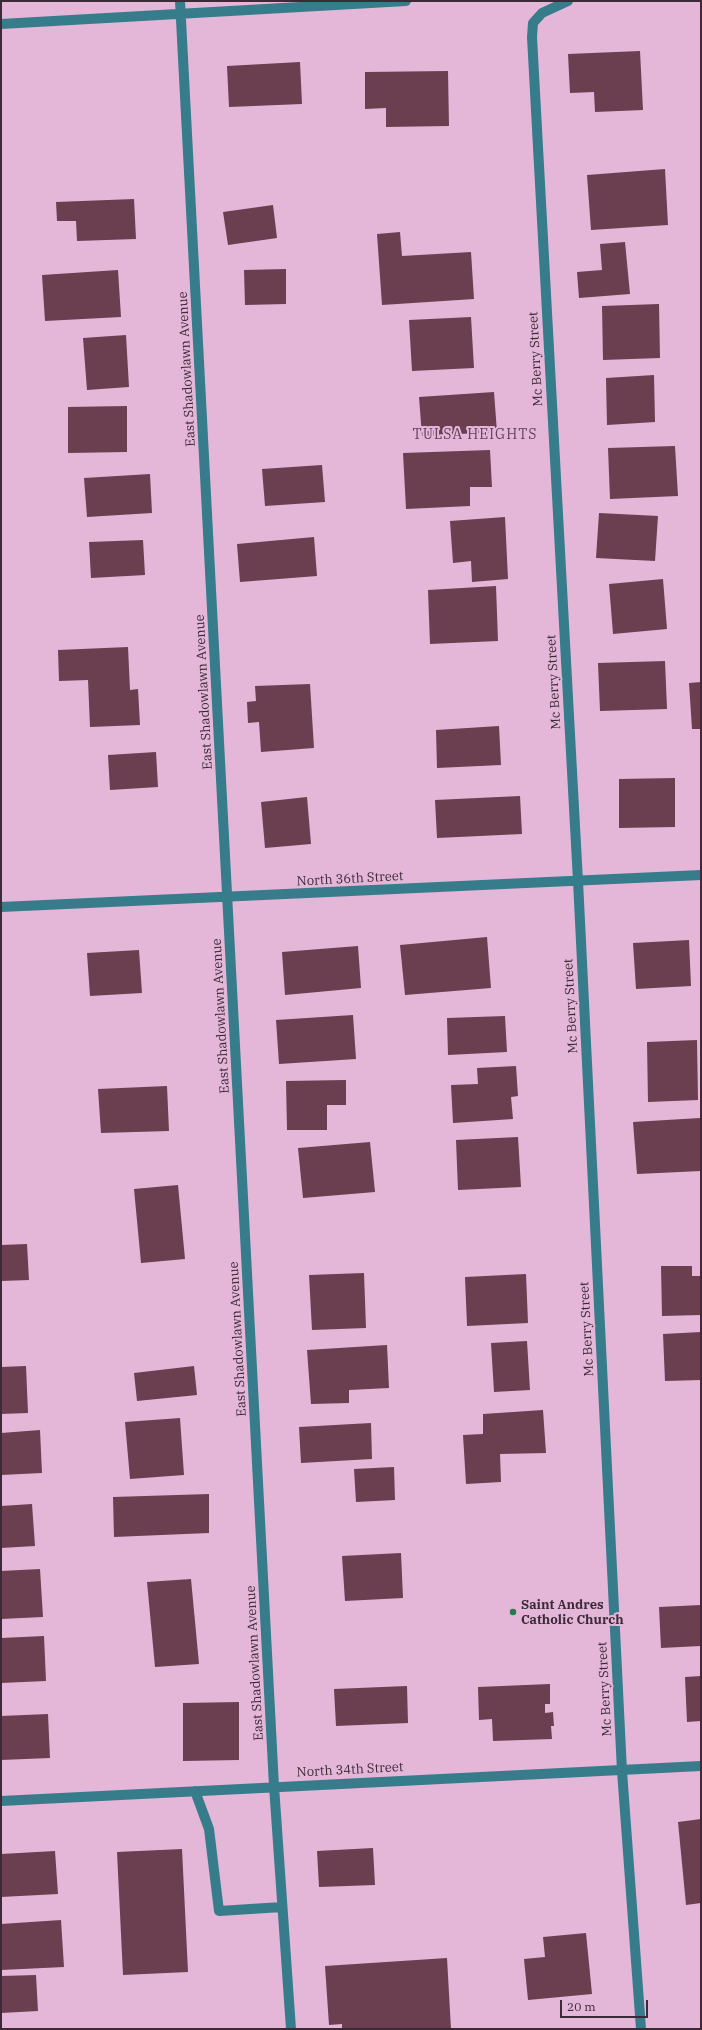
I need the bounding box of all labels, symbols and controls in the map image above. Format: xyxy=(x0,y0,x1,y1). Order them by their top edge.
street label: East Shadowlawn Avenue xyxy=(175,291,199,447)
street label: Mc Berry Street xyxy=(526,311,546,407)
district label: TULSA HEIGHTS xyxy=(413,427,537,443)
street label: East Shadowlawn Avenue xyxy=(192,614,216,770)
street label: Mc Berry Street xyxy=(544,634,564,730)
street label: North 36th Street xyxy=(296,868,404,890)
street label: East Shadowlawn Avenue xyxy=(209,938,233,1094)
street label: Mc Berry Street xyxy=(561,958,581,1054)
street label: East Shadowlawn Avenue xyxy=(226,1261,250,1417)
street label: Mc Berry Street xyxy=(577,1281,597,1377)
street label: East Shadowlawn Avenue xyxy=(243,1585,267,1741)
place label: Saint Andres Catholic Church xyxy=(521,1597,624,1628)
marker: Saint Andres Catholic Church xyxy=(508,1607,518,1617)
street label: Mc Berry Street xyxy=(595,1641,615,1737)
street label: North 34th Street xyxy=(296,1759,404,1781)
scale bar xyxy=(562,1992,650,2018)
text: 20 m xyxy=(567,1999,596,2014)

